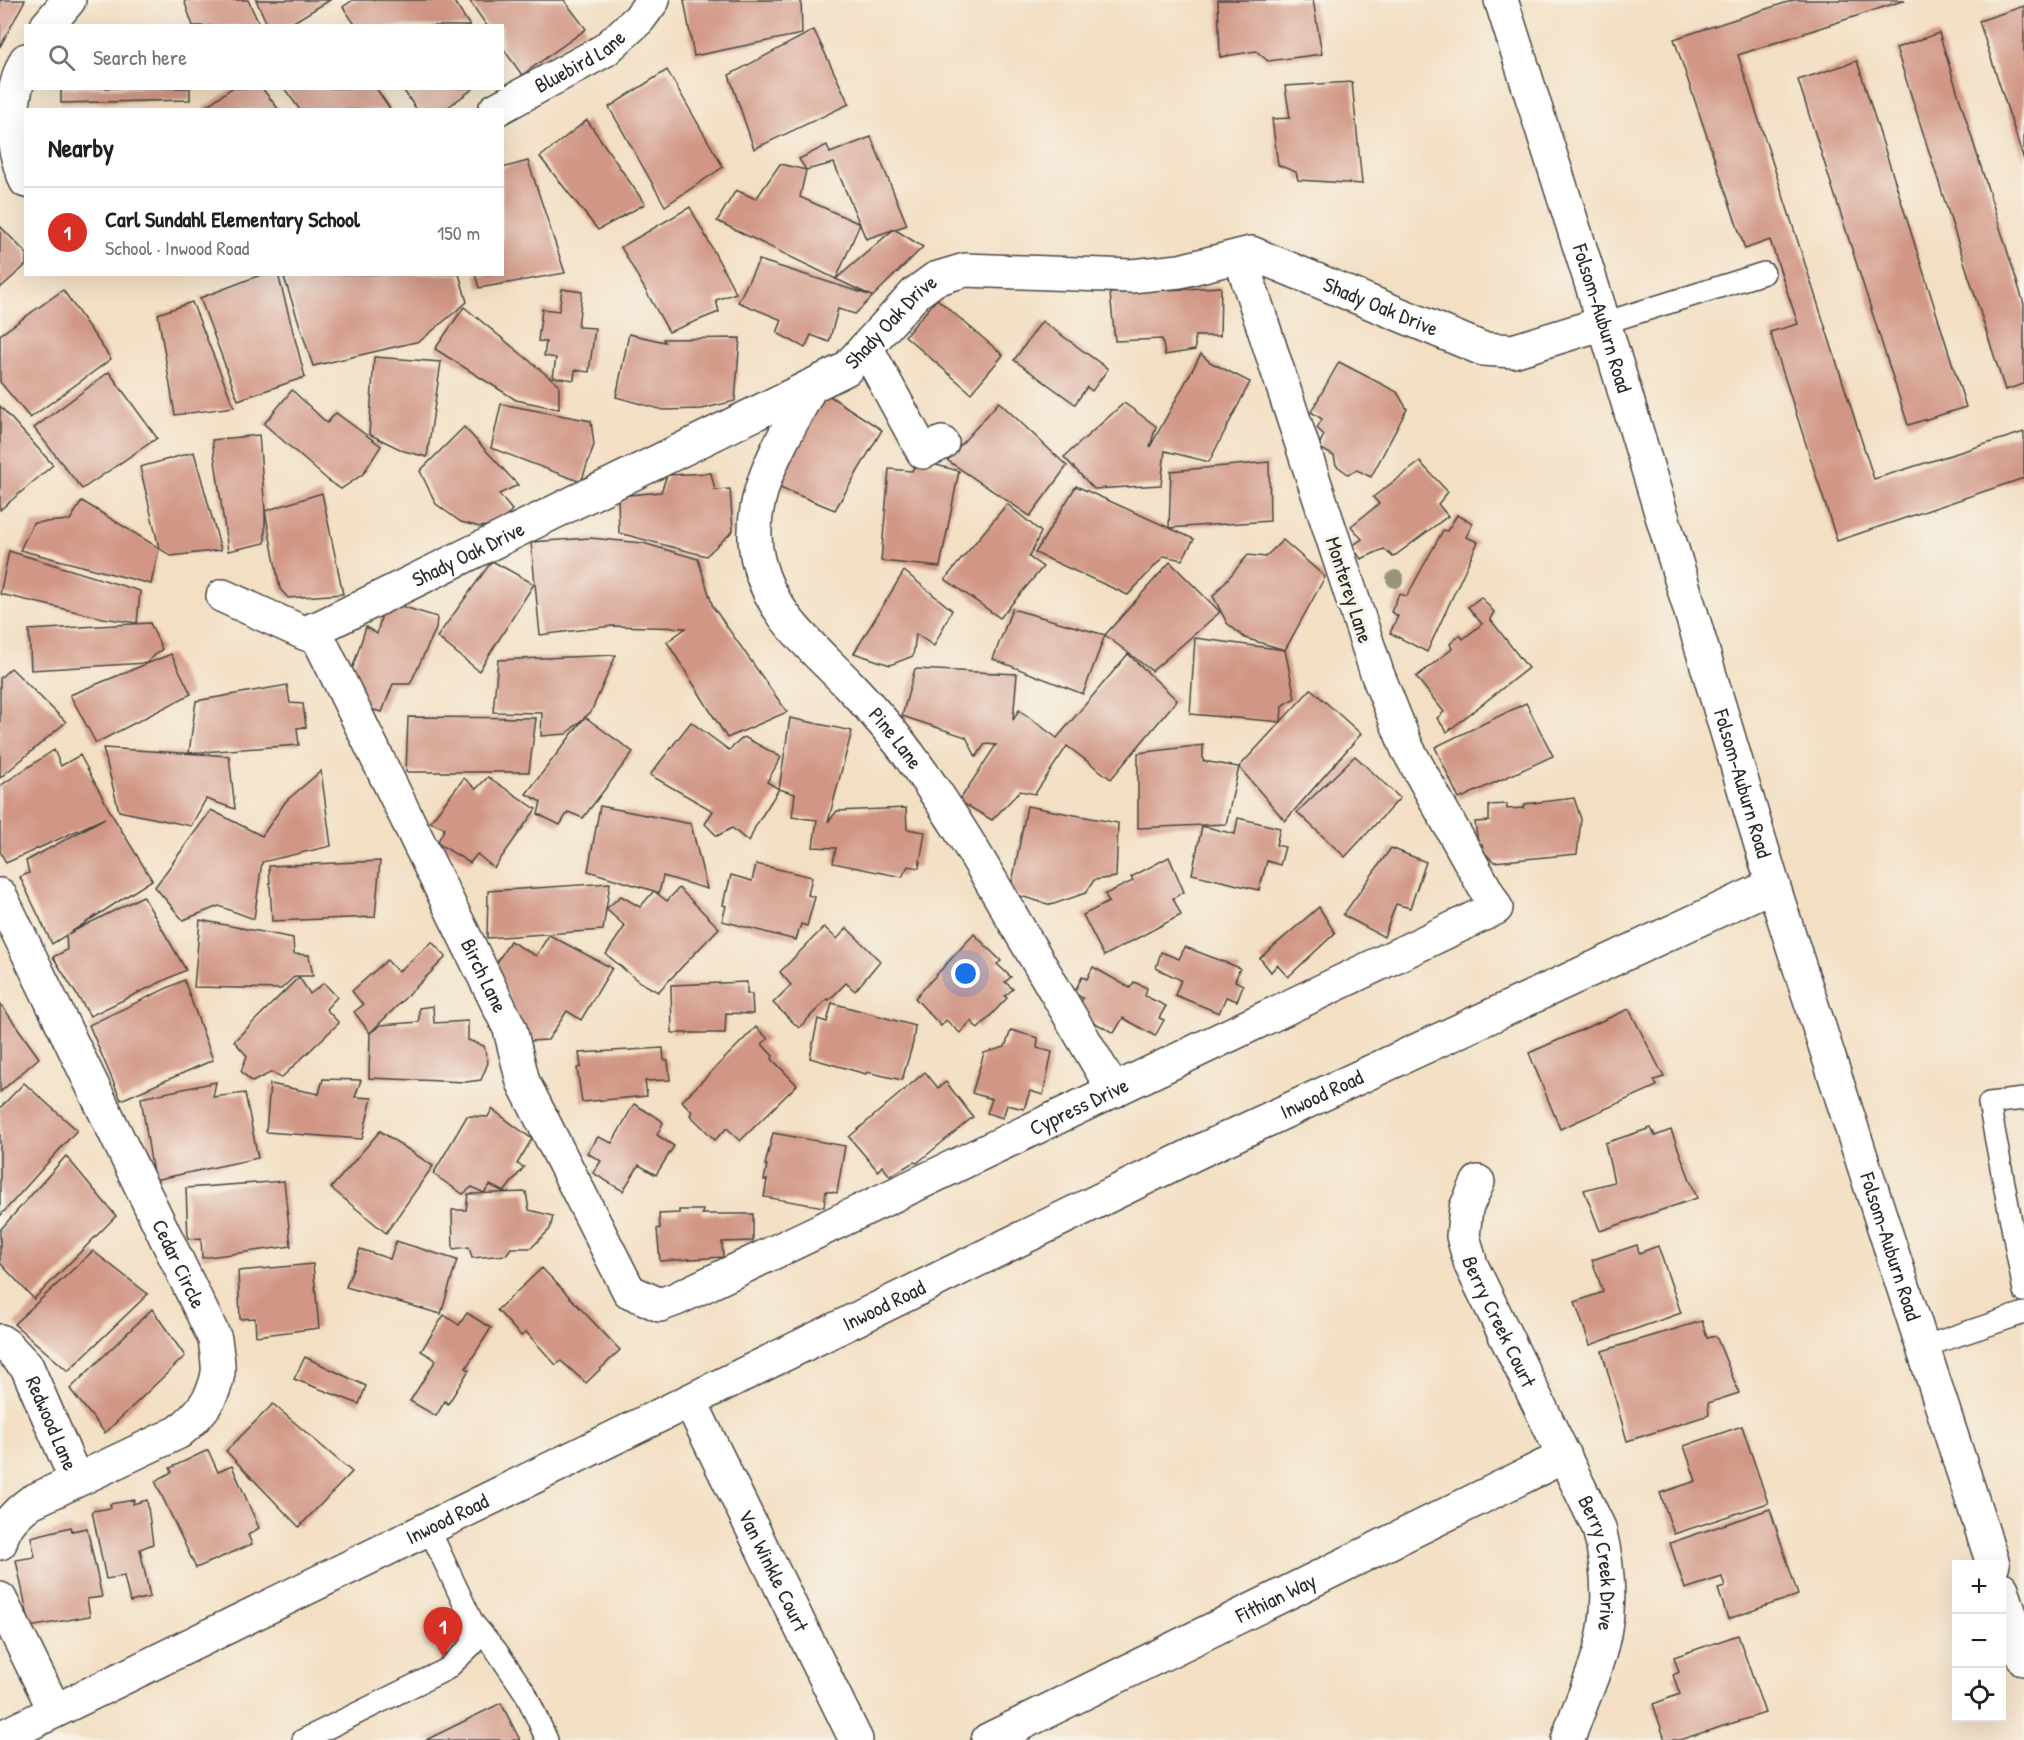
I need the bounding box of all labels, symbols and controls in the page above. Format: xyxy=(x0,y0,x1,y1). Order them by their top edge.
street label: Bluebird Lane xyxy=(529,23,632,100)
search box xyxy=(24,24,504,90)
icon: search xyxy=(45,41,78,74)
text: Search here xyxy=(93,42,187,72)
text: Nearby xyxy=(48,130,114,165)
text: Carl Sundahl Elementary School xyxy=(105,204,360,234)
text: 1 xyxy=(64,219,71,246)
text: 150 m xyxy=(437,219,480,246)
text: School · Inwood Road xyxy=(105,234,249,261)
street label: Folsom-Auburn Road xyxy=(1565,239,1639,396)
street label: Shady Oak Drive xyxy=(838,267,943,375)
street label: Shady Oak Drive xyxy=(1319,270,1443,343)
street label: Shady Oak Drive xyxy=(407,514,529,594)
street label: Monterey Lane xyxy=(1319,533,1380,647)
street label: Pine Lane xyxy=(862,701,929,775)
street label: Folsom-Auburn Road xyxy=(1707,705,1779,861)
street label: Birch Lane xyxy=(454,933,515,1017)
your location xyxy=(951,959,980,988)
street label: Inwood Road xyxy=(1275,1062,1368,1126)
street label: Cypress Drive xyxy=(1025,1070,1133,1142)
street label: Folsom-Auburn Road xyxy=(1853,1168,1928,1324)
street label: Cedar Circle xyxy=(145,1214,213,1313)
street label: Berry Creek Court xyxy=(1455,1253,1544,1393)
street label: Inwood Road xyxy=(838,1273,930,1338)
street label: Redwood Lane xyxy=(19,1372,85,1475)
street label: Inwood Road xyxy=(401,1486,493,1551)
street label: Berry Creek Drive xyxy=(1571,1490,1623,1633)
street label: Van Winkle Court xyxy=(731,1505,816,1637)
map controls xyxy=(1952,1560,2006,1722)
button: + xyxy=(1952,1560,2006,1614)
street label: Fithian Way xyxy=(1230,1566,1321,1630)
pin: 1 xyxy=(424,1608,462,1657)
button: − xyxy=(1952,1614,2006,1668)
button: locate xyxy=(1952,1668,2006,1722)

